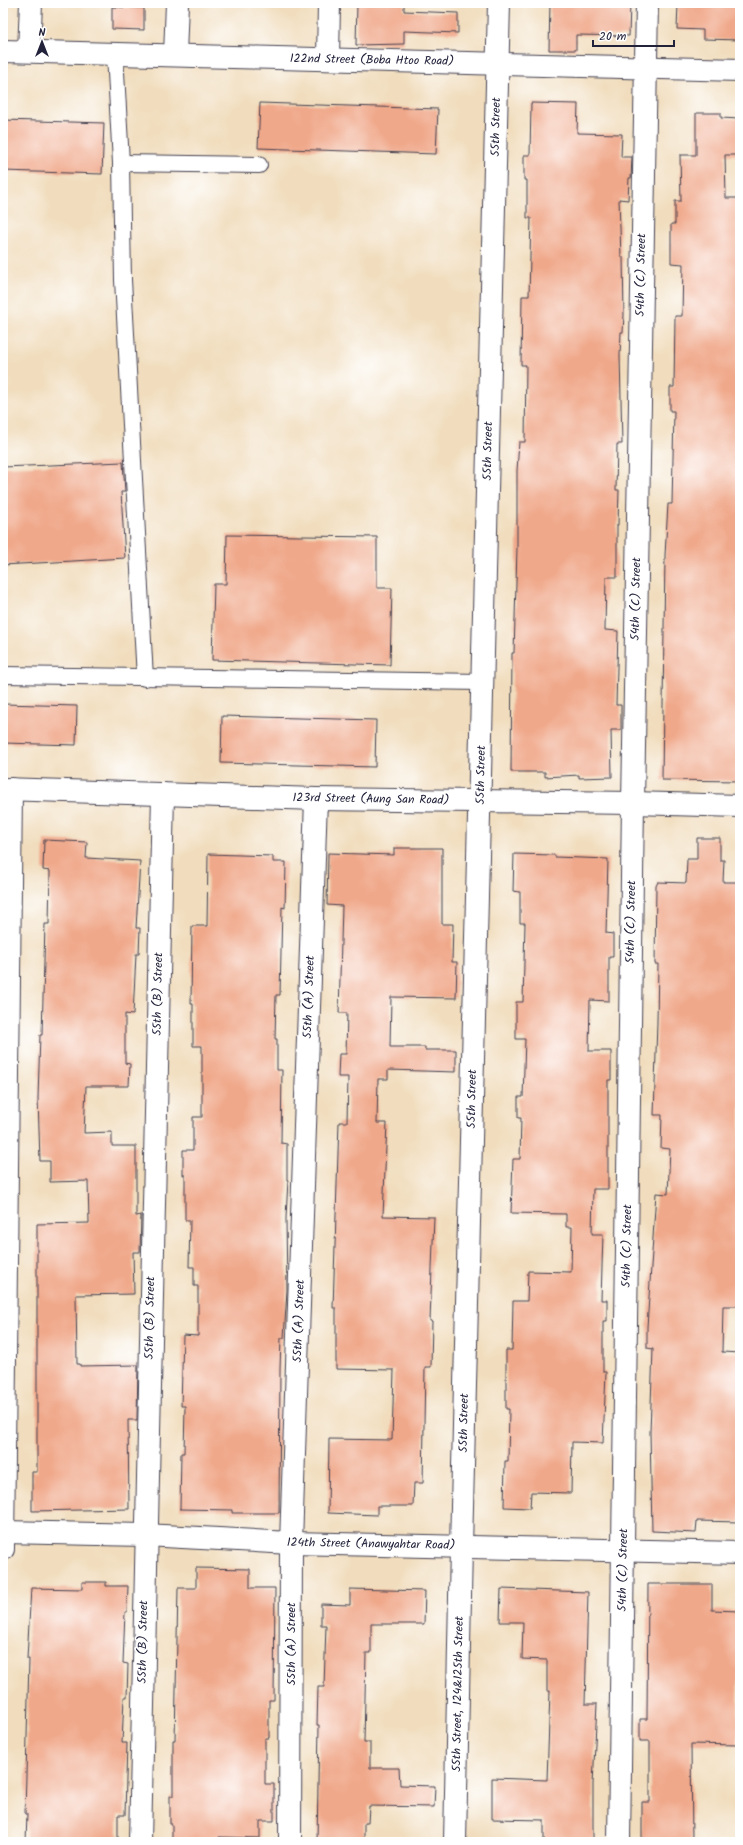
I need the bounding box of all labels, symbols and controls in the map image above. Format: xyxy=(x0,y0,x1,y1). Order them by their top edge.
north arrow xyxy=(22,22,62,62)
scale bar xyxy=(593,22,674,48)
text: N xyxy=(39,24,46,42)
text: 20 m xyxy=(599,27,627,46)
street label: 122nd Street (Boba Htoo Road) xyxy=(290,49,454,71)
street label: 55th Street xyxy=(486,97,506,157)
street label: 54th (C) Street xyxy=(631,233,651,317)
street label: 55th Street xyxy=(478,421,498,481)
street label: 54th (C) Street xyxy=(626,557,646,641)
street label: 55th Street xyxy=(471,745,491,805)
street label: 123rd Street (Aung San Road) xyxy=(292,788,450,810)
street label: 54th (C) Street xyxy=(621,880,641,964)
street label: 55th (B) Street xyxy=(148,952,168,1036)
street label: 55th (A) Street xyxy=(298,955,320,1039)
street label: 55th Street xyxy=(462,1069,482,1129)
street label: 54th (C) Street xyxy=(617,1204,637,1288)
street label: 55th (B) Street xyxy=(140,1276,160,1360)
street label: 55th (A) Street xyxy=(288,1279,310,1363)
street label: 55th Street xyxy=(454,1393,474,1453)
street label: 54th (C) Street xyxy=(613,1528,633,1612)
street label: 124th Street (Anawyahtar Road) xyxy=(287,1533,455,1555)
street label: 55th (B) Street xyxy=(133,1600,153,1684)
street label: 55th (A) Street xyxy=(282,1602,301,1686)
street label: 55th Street, 124&125th Street xyxy=(447,1615,469,1772)

